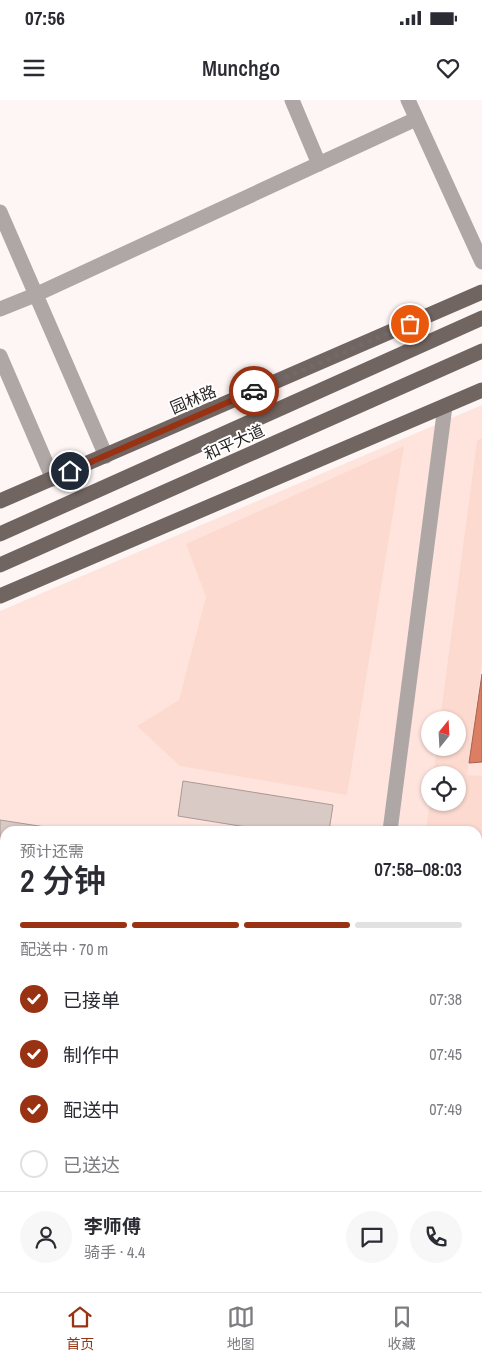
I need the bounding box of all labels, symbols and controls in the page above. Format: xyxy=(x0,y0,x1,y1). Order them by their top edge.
text: 07:56 xyxy=(25,5,65,31)
text: Munchgo xyxy=(202,53,280,83)
icon: menu xyxy=(20,54,48,82)
icon: heart xyxy=(434,54,462,82)
pin xyxy=(389,303,431,345)
icon: bag xyxy=(396,310,424,338)
courier xyxy=(229,366,279,416)
icon: car xyxy=(240,377,268,405)
street label: 园林路 xyxy=(167,379,219,419)
street label: 和平大道 xyxy=(200,419,268,465)
pin xyxy=(49,450,91,492)
icon: home xyxy=(56,457,84,485)
north arrow xyxy=(421,711,466,756)
map controls xyxy=(421,711,466,811)
button: locate xyxy=(421,766,466,811)
text: 预计还需 xyxy=(20,840,84,862)
text: 07:58–08:03 xyxy=(374,856,462,882)
text: 2 分钟 xyxy=(20,859,106,902)
text: 配送中 · 70 m xyxy=(20,938,108,960)
icon: check xyxy=(20,985,48,1013)
text: 已接单 xyxy=(63,987,120,1013)
text: 07:38 xyxy=(429,988,462,1010)
icon: check xyxy=(20,1040,48,1068)
text: 制作中 xyxy=(63,1042,120,1068)
text: 07:45 xyxy=(429,1043,462,1065)
icon: check xyxy=(20,1095,48,1123)
text: 配送中 xyxy=(63,1097,120,1123)
text: 07:49 xyxy=(429,1098,462,1120)
text: 已送达 xyxy=(63,1152,120,1178)
button: person xyxy=(20,1211,72,1263)
button: chat xyxy=(346,1211,398,1263)
button: phone xyxy=(410,1211,462,1263)
text: 李师傅 xyxy=(84,1213,141,1239)
text: 骑手 · 4.4 xyxy=(84,1241,145,1263)
tab: 首页 xyxy=(66,1303,94,1353)
tab: 地图 xyxy=(227,1303,255,1353)
tab: 收藏 xyxy=(388,1303,416,1353)

